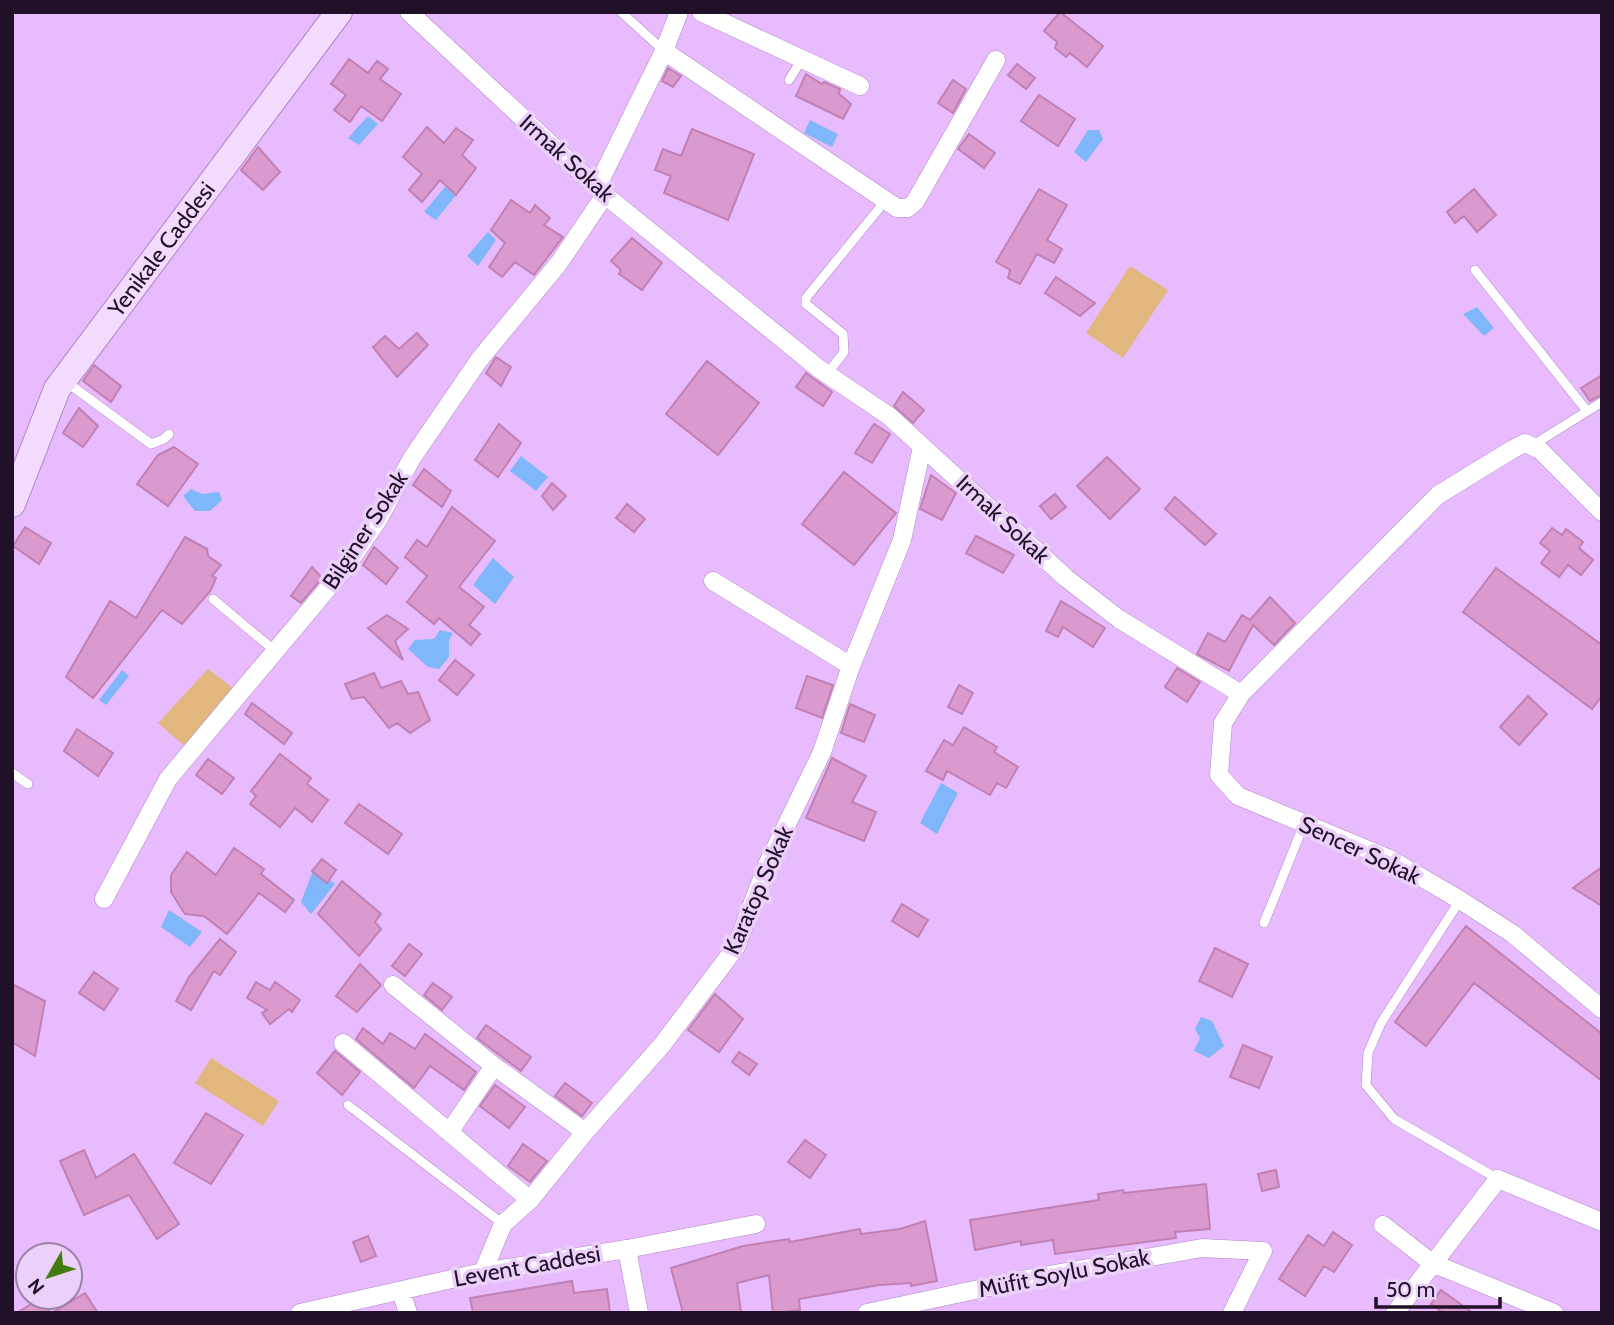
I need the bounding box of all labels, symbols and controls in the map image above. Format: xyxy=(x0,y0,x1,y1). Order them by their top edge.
street label: Irmak Sokak xyxy=(514,108,620,208)
street label: Yenikale Caddesi xyxy=(101,176,221,323)
street label: Bilginer Sokak xyxy=(316,465,414,594)
street label: Irmak Sokak xyxy=(951,469,1056,570)
street label: Sencer Sokak xyxy=(1295,810,1426,890)
street label: Karatop Sokak xyxy=(717,821,799,959)
street label: Levent Caddesi xyxy=(452,1239,602,1293)
north arrow xyxy=(14,1241,84,1311)
street label: Müfit Soylu Sokak xyxy=(976,1243,1153,1303)
scale bar xyxy=(1376,1266,1500,1310)
text: N xyxy=(23,1274,49,1299)
text: 50 m xyxy=(1386,1277,1435,1302)

